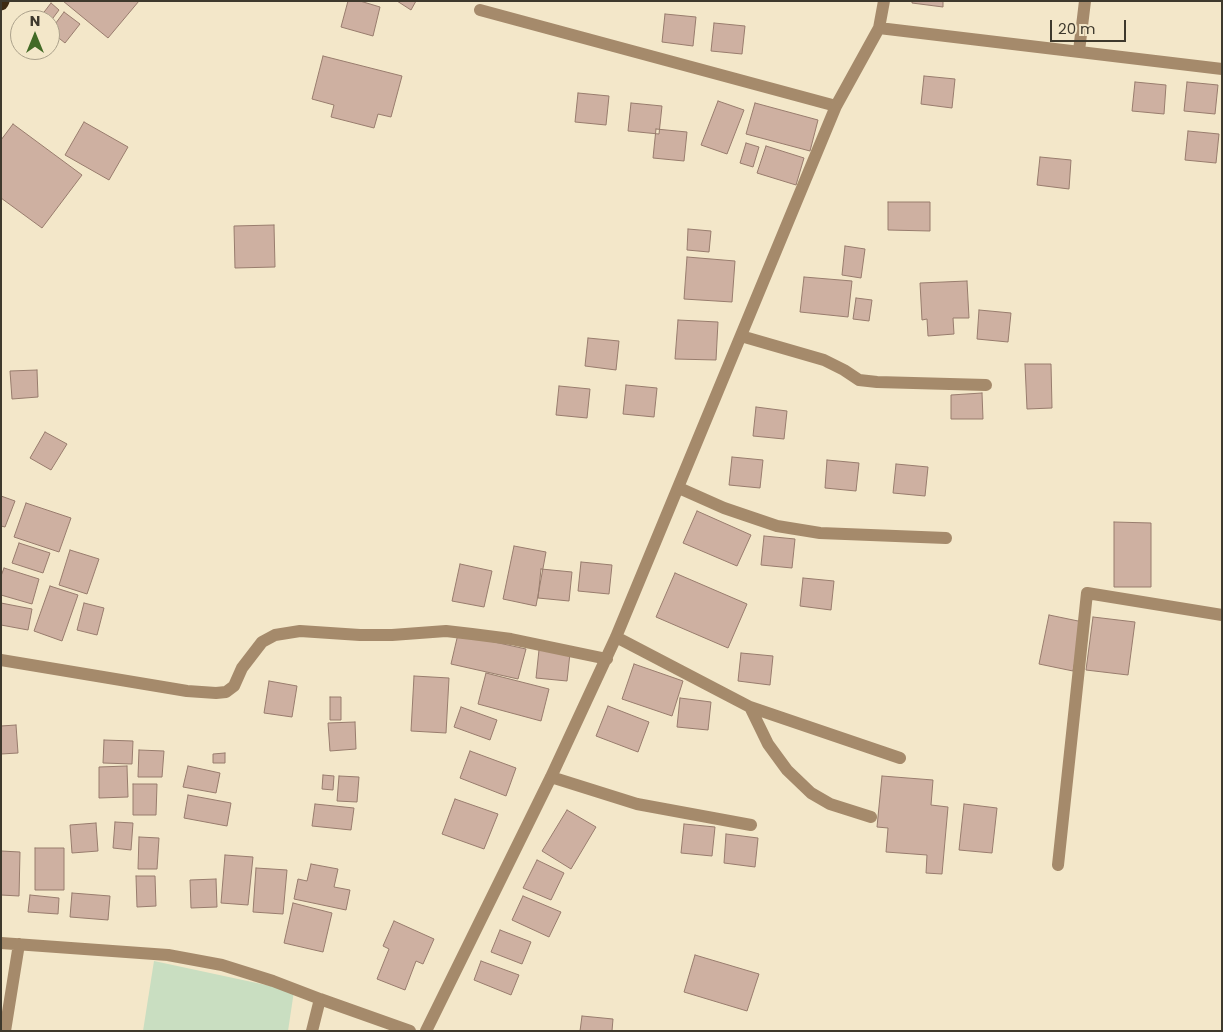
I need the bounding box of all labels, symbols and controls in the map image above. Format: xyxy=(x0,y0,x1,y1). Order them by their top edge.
north arrow xyxy=(10,10,60,60)
scale bar xyxy=(1053,10,1129,42)
text: N xyxy=(30,11,40,31)
text: 20 m xyxy=(1058,18,1096,39)

